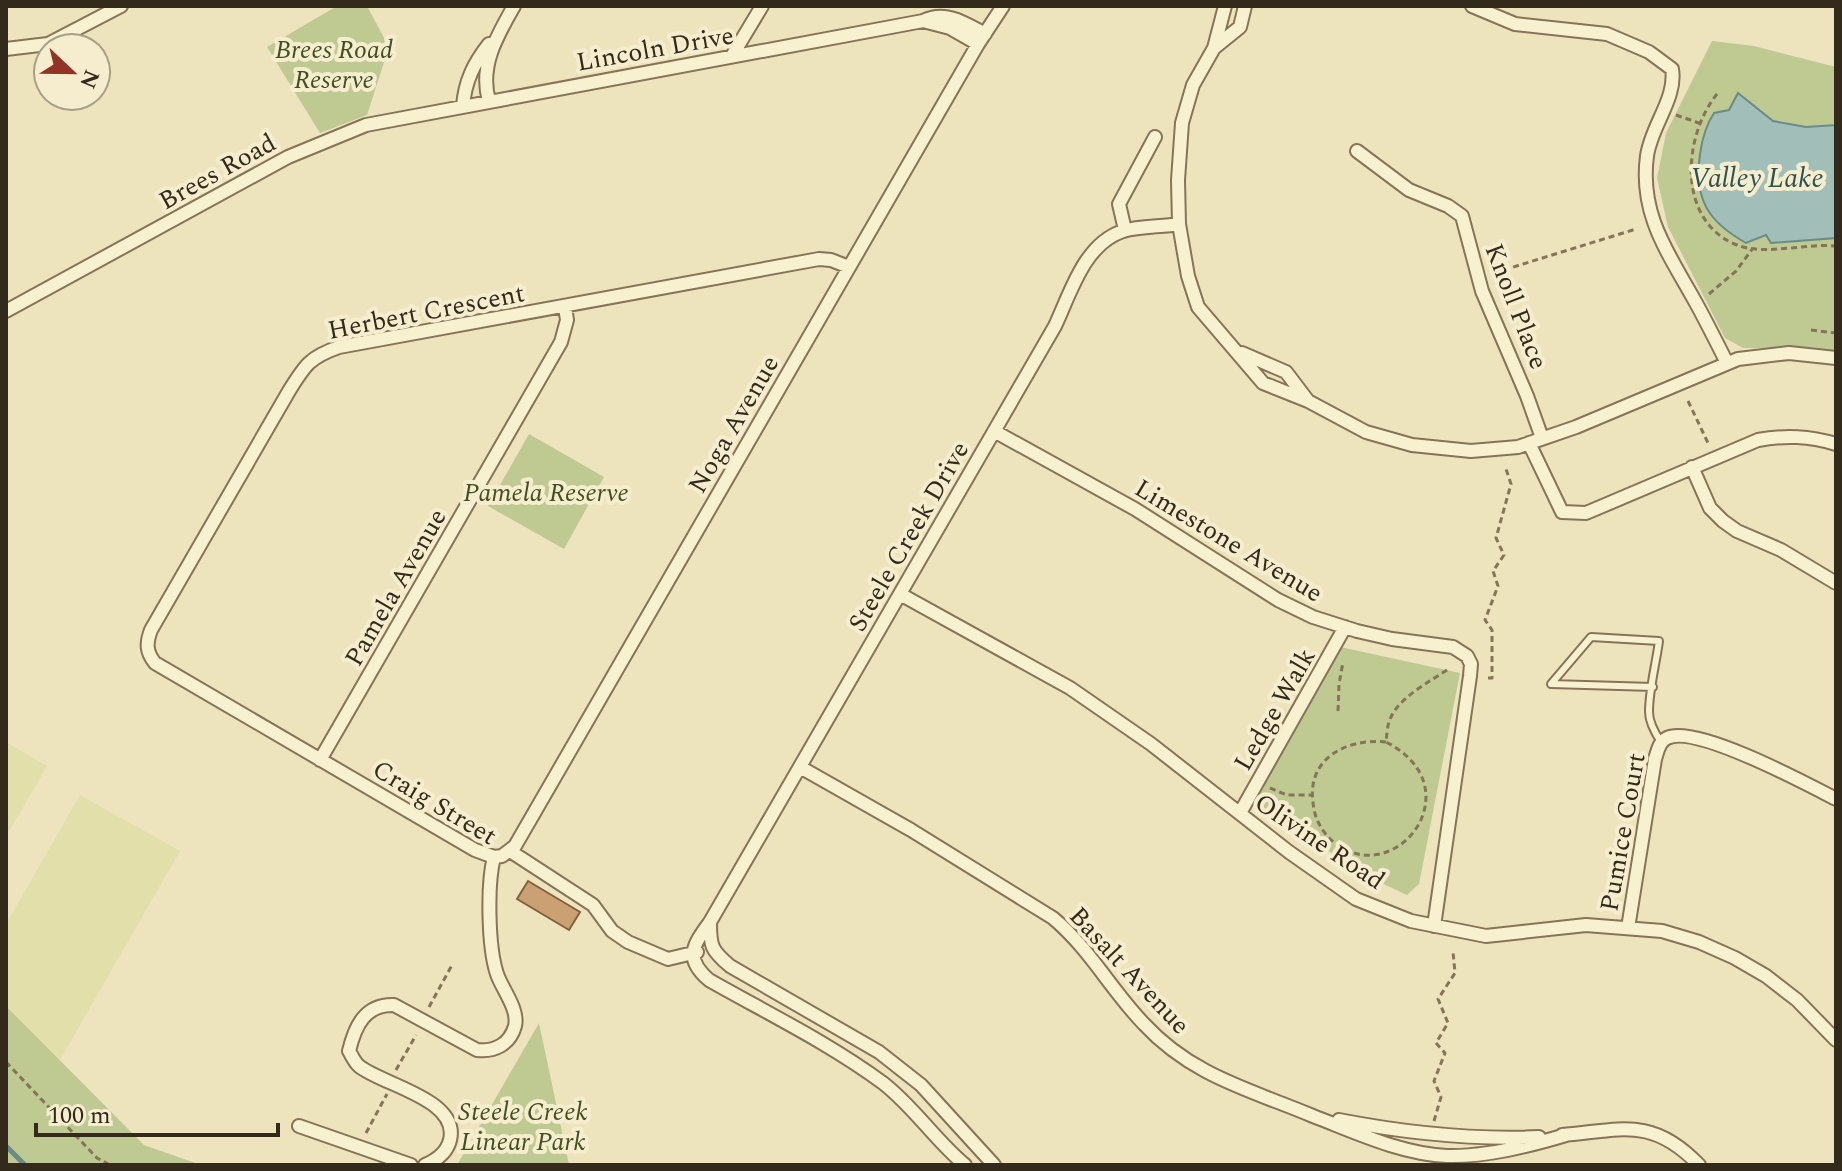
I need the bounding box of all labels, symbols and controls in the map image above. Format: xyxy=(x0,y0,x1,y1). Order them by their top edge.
street label: Lincoln Drive xyxy=(573,15,737,82)
park label: Brees Road Reserve xyxy=(275,30,393,100)
north arrow xyxy=(32,32,112,112)
text: N xyxy=(70,64,108,93)
street label: Brees Road xyxy=(151,123,284,221)
water label: Valley Lake xyxy=(1690,157,1824,200)
street label: Knoll Place xyxy=(1474,238,1558,375)
street label: Herbert Crescent xyxy=(324,273,528,351)
street label: Noga Avenue xyxy=(678,348,790,501)
street label: Steele Creek Drive xyxy=(838,434,980,639)
street label: Limestone Avenue xyxy=(1127,469,1330,613)
park label: Pamela Reserve xyxy=(463,473,629,513)
street label: Pamela Avenue xyxy=(334,501,457,674)
street label: Ledge Walk xyxy=(1223,640,1326,779)
street label: Craig Street xyxy=(365,750,504,856)
street label: Pumice Court xyxy=(1589,750,1657,914)
street label: Olivine Road xyxy=(1246,783,1393,900)
street label: Basalt Avenue xyxy=(1059,898,1199,1044)
scale bar xyxy=(36,1087,278,1137)
park label: Steele Creek Linear Park xyxy=(458,1092,588,1162)
text: 100 m xyxy=(48,1098,111,1134)

